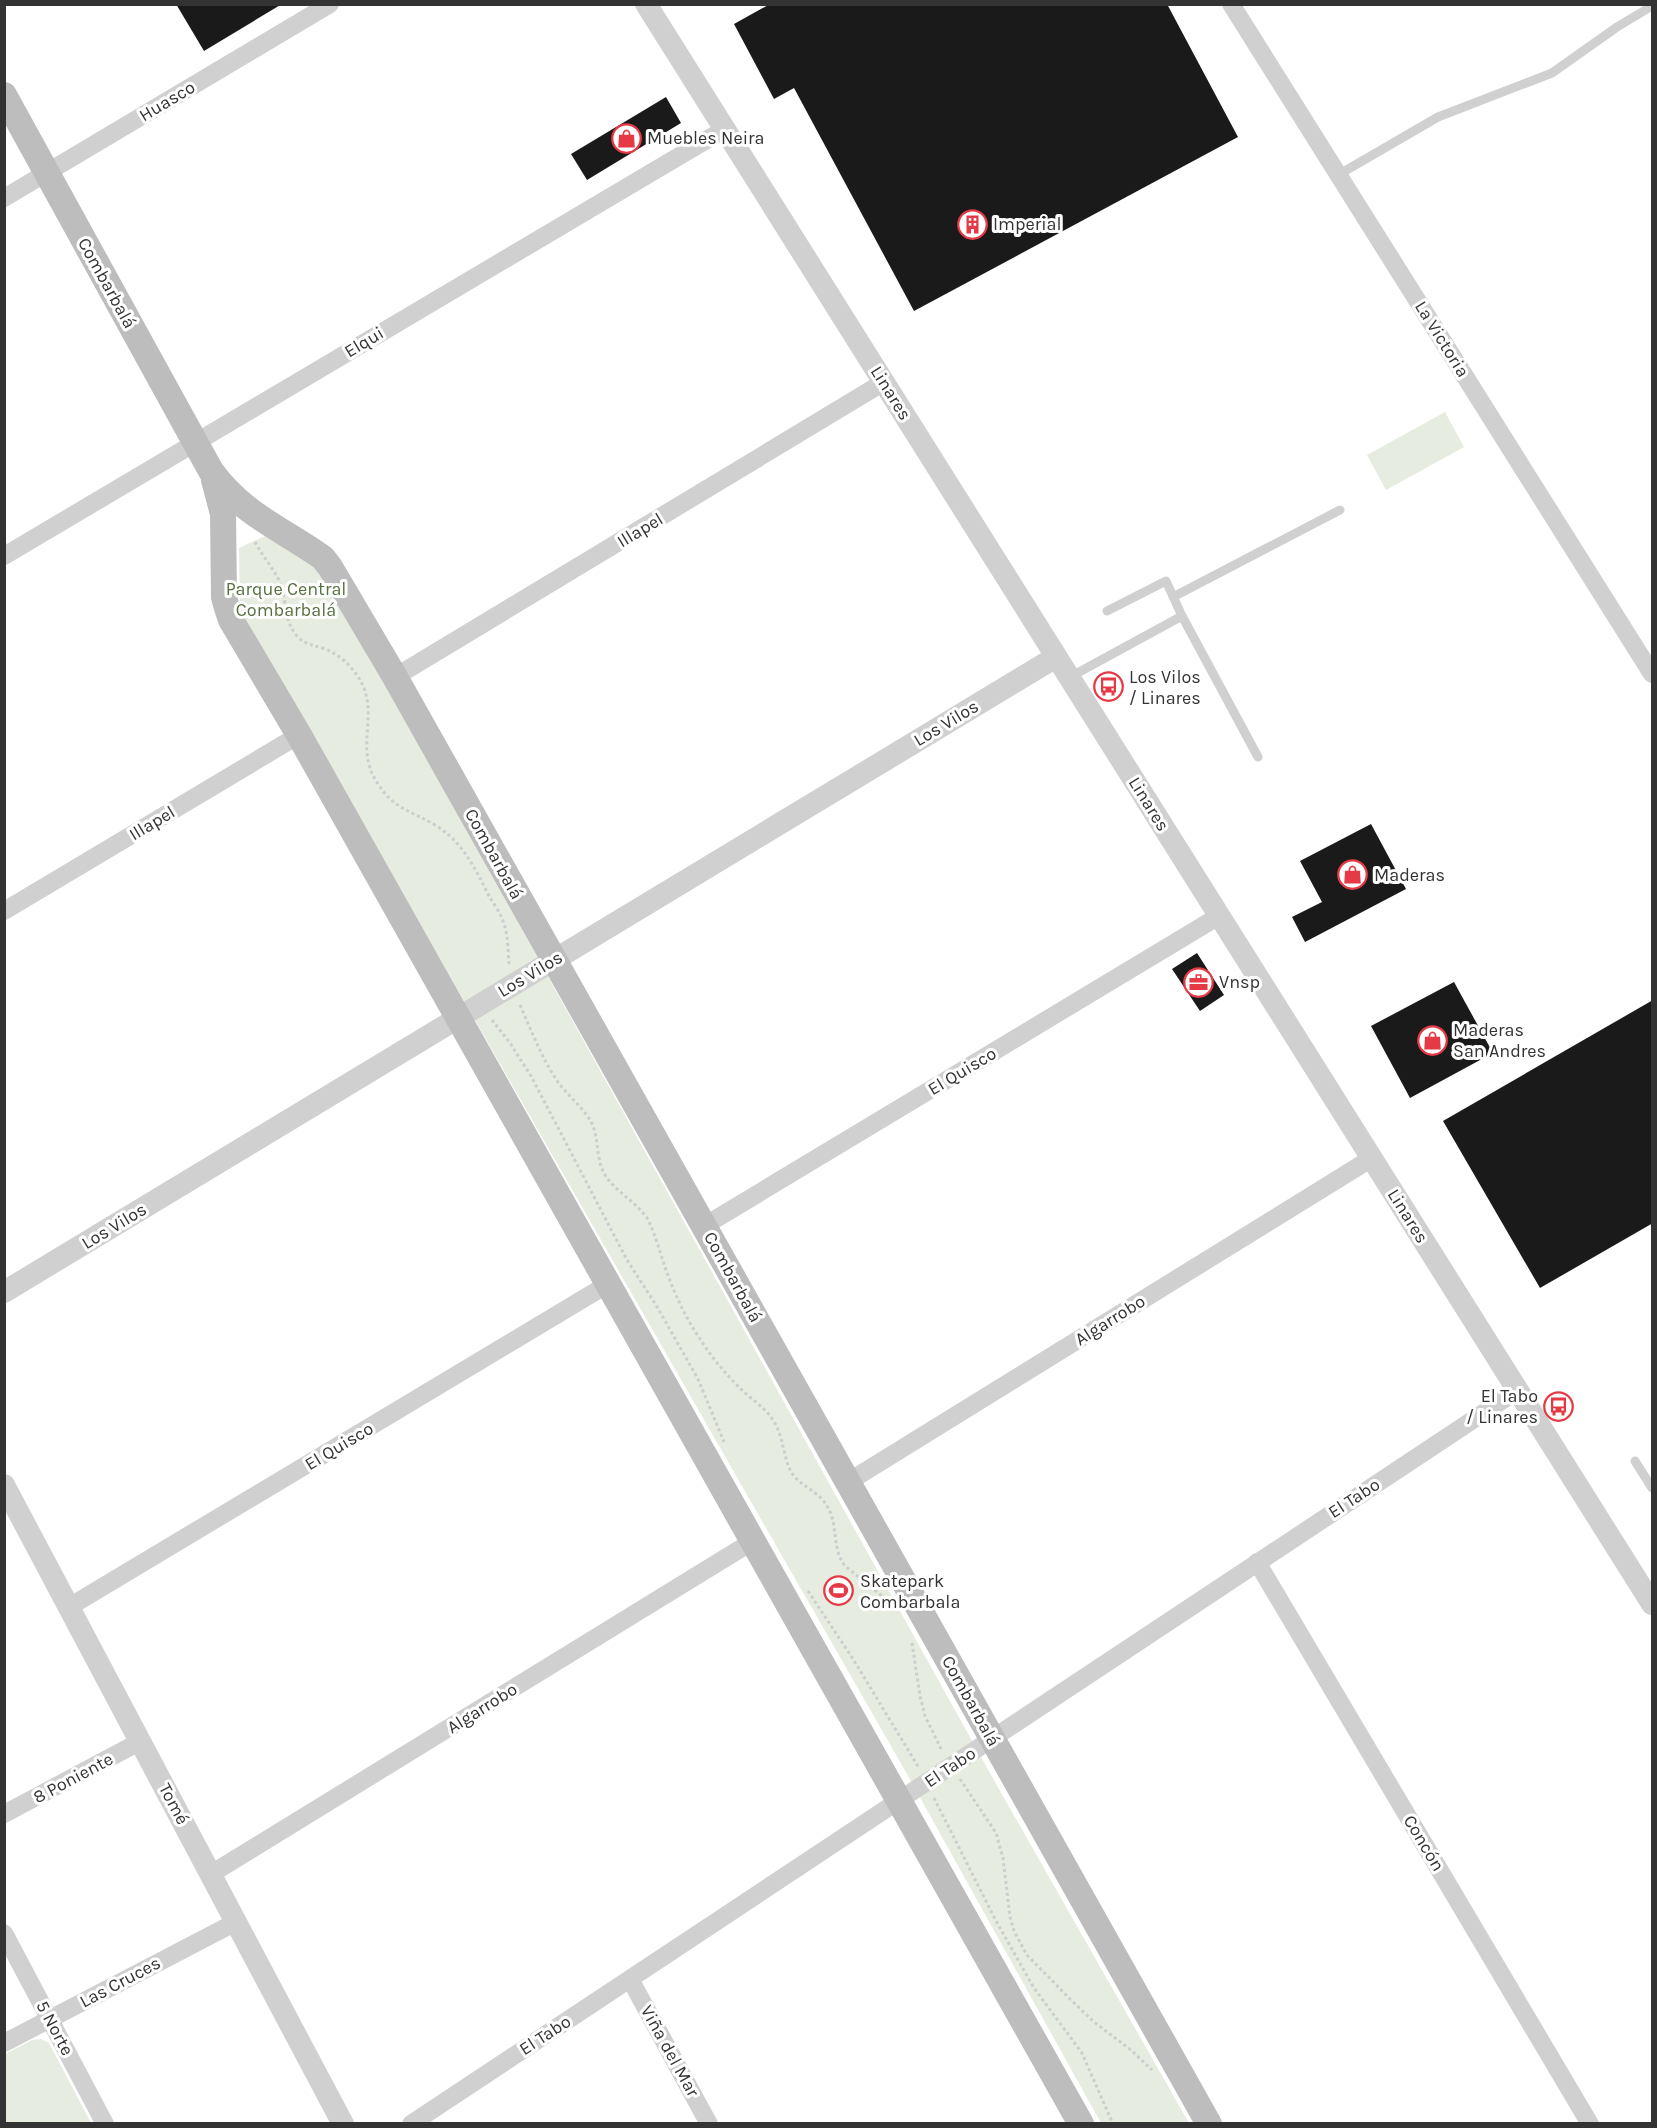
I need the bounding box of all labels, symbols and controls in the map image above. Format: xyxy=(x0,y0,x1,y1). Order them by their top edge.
street label: Huasco xyxy=(135,76,199,126)
shop icon: Muebles Neira xyxy=(610,122,642,154)
place label: Muebles Neira xyxy=(647,127,764,149)
building icon: Imperial xyxy=(956,208,988,240)
place label: Imperial xyxy=(993,213,1061,235)
street label: Combarbalá xyxy=(73,234,141,332)
street label: La Victoria xyxy=(1410,297,1474,381)
street label: Elqui xyxy=(340,322,388,362)
street label: Linares xyxy=(866,362,916,424)
street label: Illapel xyxy=(613,508,667,552)
park label: Parque Central Combarbalá xyxy=(226,578,346,621)
place label: Los Vilos / Linares xyxy=(1129,666,1201,709)
bus stop icon: Los Vilos / Linares xyxy=(1092,671,1124,703)
street label: Los Vilos xyxy=(910,695,982,751)
street label: Linares xyxy=(1124,773,1174,835)
street label: Illapel xyxy=(125,801,179,845)
street label: Combarbalá xyxy=(460,805,528,903)
shop icon: Maderas xyxy=(1337,859,1369,891)
place label: Maderas xyxy=(1374,864,1445,886)
street label: Los Vilos xyxy=(494,946,566,1002)
office icon: Vnsp xyxy=(1182,966,1214,998)
place label: Vnsp xyxy=(1219,971,1260,993)
place label: Maderas San Andres xyxy=(1453,1019,1546,1062)
shop icon: Maderas San Andres xyxy=(1416,1024,1448,1056)
street label: El Quisco xyxy=(924,1042,1000,1100)
street label: Linares xyxy=(1383,1185,1433,1247)
street label: Los Vilos xyxy=(78,1198,150,1254)
street label: Combarbalá xyxy=(699,1228,767,1326)
street label: Algarrobo xyxy=(1071,1290,1149,1350)
place label: El Tabo / Linares xyxy=(1466,1385,1538,1428)
bus stop icon: El Tabo / Linares xyxy=(1543,1390,1575,1422)
street label: El Quisco xyxy=(301,1417,377,1475)
street label: El Tabo xyxy=(1324,1473,1384,1523)
place label: Skatepark Combarbala xyxy=(860,1570,960,1613)
sports icon: Skatepark Combarbala xyxy=(823,1575,855,1607)
street label: Combarbalá xyxy=(937,1652,1005,1750)
street label: Algarrobo xyxy=(443,1678,521,1738)
street label: El Tabo xyxy=(920,1742,980,1792)
street label: 8 Poniente xyxy=(29,1748,117,1808)
street label: Tomé xyxy=(154,1780,194,1828)
street label: Concón xyxy=(1399,1811,1449,1875)
street label: Las Cruces xyxy=(76,1952,164,2012)
street label: 5 Norte xyxy=(31,1997,79,2059)
street label: Viña del Mar xyxy=(636,2001,704,2101)
street label: El Tabo xyxy=(515,2010,575,2060)

